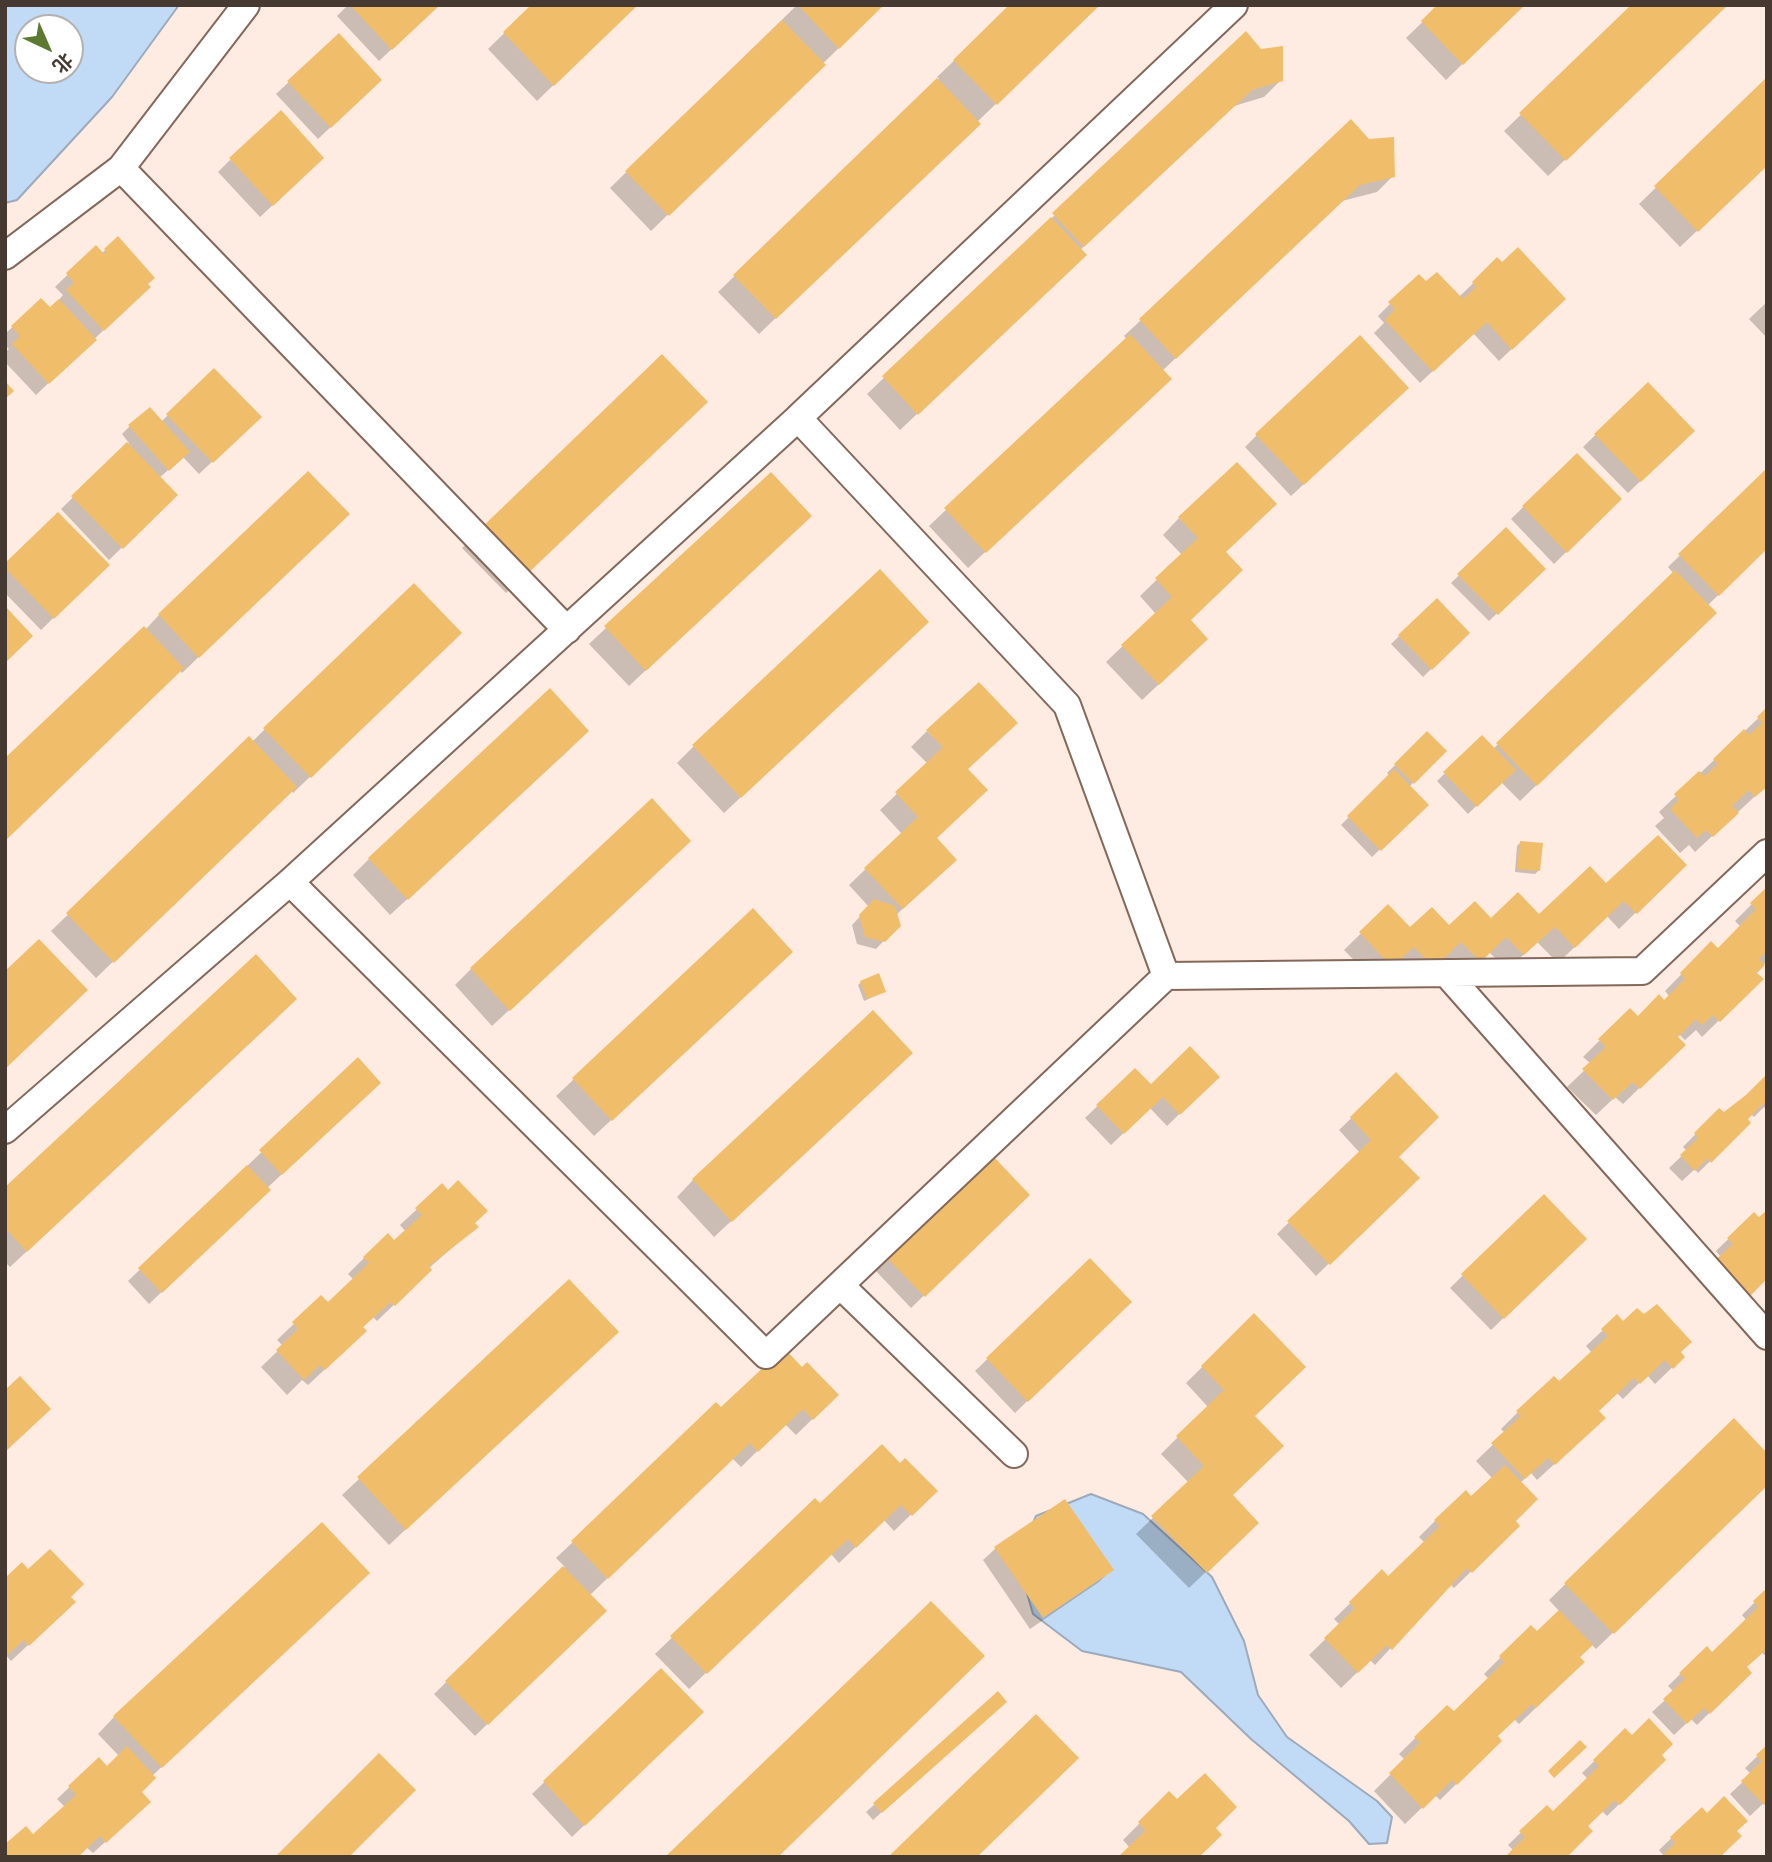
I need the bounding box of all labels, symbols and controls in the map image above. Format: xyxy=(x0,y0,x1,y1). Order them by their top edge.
north arrow xyxy=(14,14,84,84)
text: 北 xyxy=(48,48,77,78)

